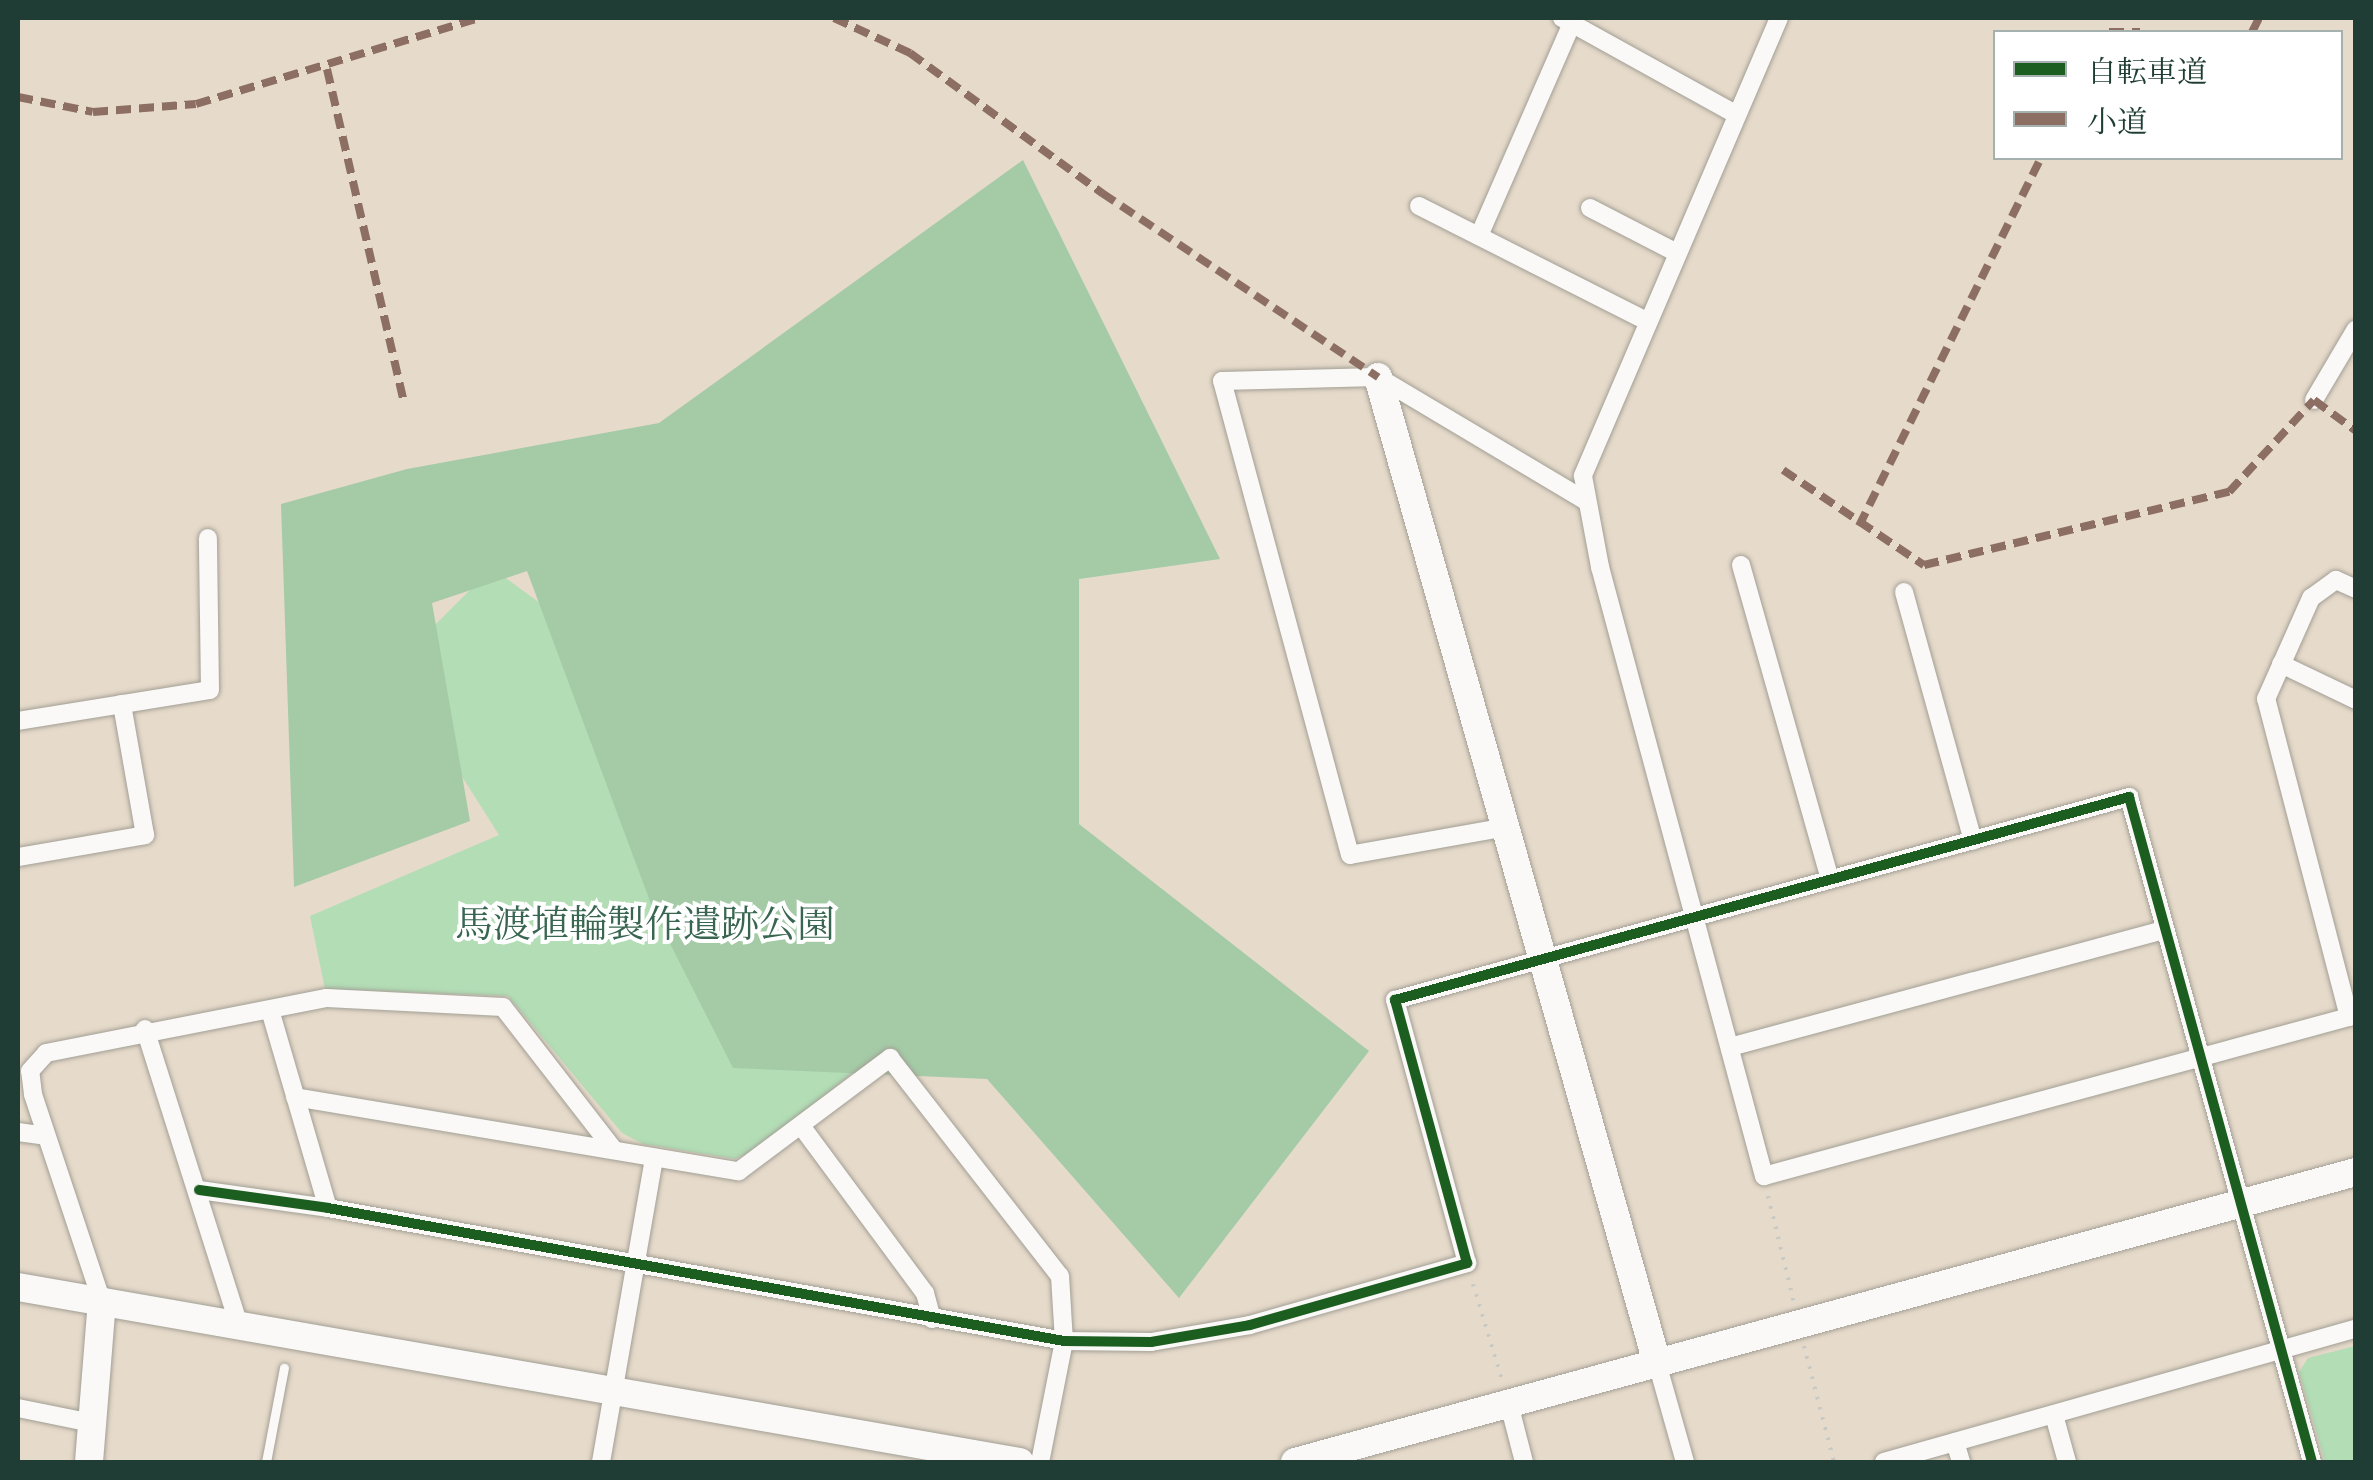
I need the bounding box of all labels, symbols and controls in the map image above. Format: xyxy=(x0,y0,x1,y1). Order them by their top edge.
legend xyxy=(1993,30,2343,160)
text: 自転車道 xyxy=(2087,55,2207,90)
text: 小道 xyxy=(2087,105,2147,140)
park label: 馬渡埴輪製作遺跡公園 xyxy=(455,902,835,948)

